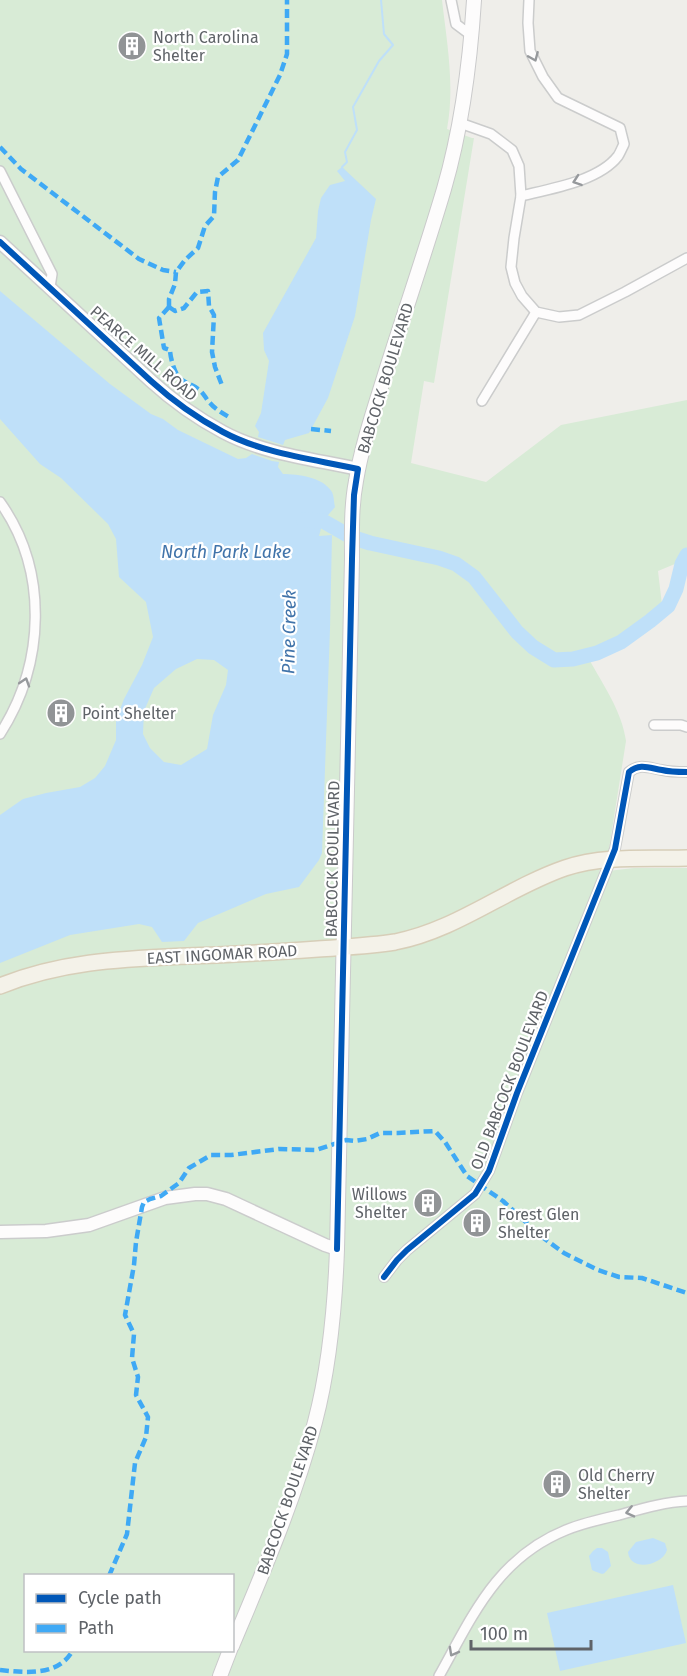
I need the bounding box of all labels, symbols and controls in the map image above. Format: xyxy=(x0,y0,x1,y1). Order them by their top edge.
place label: North Carolina Shelter xyxy=(153,28,259,65)
building icon: North Carolina Shelter xyxy=(116,30,148,62)
one-way arrow xyxy=(527,51,539,62)
one-way arrow xyxy=(572,173,583,186)
street label: BABCOCK BOULEVARD xyxy=(353,300,417,456)
street label: PEARCE MILL ROAD xyxy=(86,302,201,405)
water label: North Park Lake xyxy=(161,541,291,563)
water label: Pine Creek xyxy=(277,590,301,674)
one-way arrow xyxy=(18,677,31,688)
building icon: Point Shelter xyxy=(45,697,77,729)
place label: Point Shelter xyxy=(82,704,177,723)
street label: BABCOCK BOULEVARD xyxy=(322,781,343,937)
street label: EAST INGOMAR ROAD xyxy=(146,941,298,968)
street label: OLD BABCOCK BOULEVARD xyxy=(467,988,552,1172)
place label: Willows Shelter xyxy=(352,1185,408,1222)
building icon: Willows Shelter xyxy=(412,1187,444,1219)
place label: Forest Glen Shelter xyxy=(498,1205,579,1242)
building icon: Forest Glen Shelter xyxy=(461,1207,493,1239)
street label: BABCOCK BOULEVARD xyxy=(253,1423,322,1577)
place label: Old Cherry Shelter xyxy=(578,1466,655,1503)
building icon: Old Cherry Shelter xyxy=(541,1468,573,1500)
one-way arrow xyxy=(625,1505,635,1518)
legend xyxy=(24,1574,234,1652)
text: Cycle path xyxy=(78,1587,162,1609)
scale bar xyxy=(471,1613,591,1651)
text: Path xyxy=(78,1617,114,1639)
text: 100 m xyxy=(480,1623,528,1645)
one-way arrow xyxy=(449,1646,460,1656)

